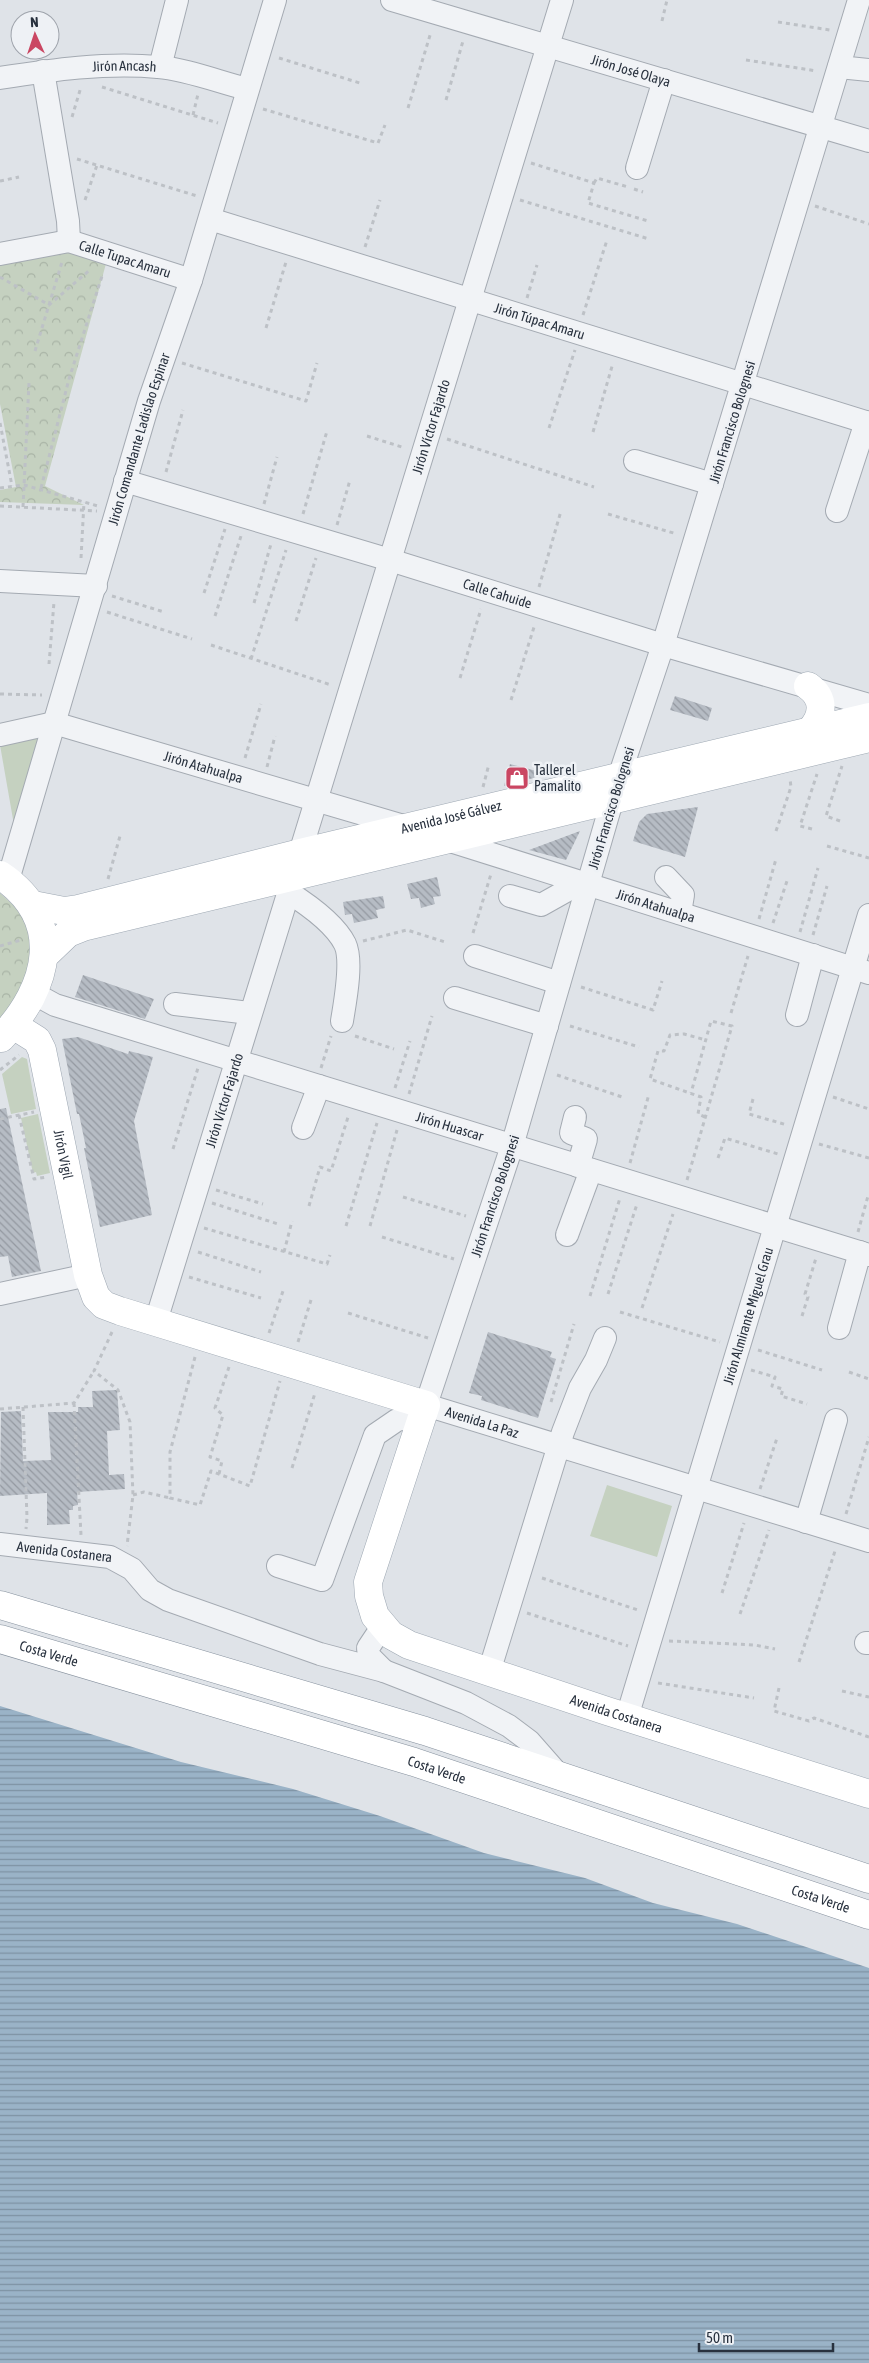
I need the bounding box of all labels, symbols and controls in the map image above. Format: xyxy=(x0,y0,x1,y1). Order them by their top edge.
north arrow xyxy=(10,10,60,60)
text: N xyxy=(30,14,39,30)
street label: Jirón José Olaya xyxy=(589,51,672,90)
street label: Jirón Ancash xyxy=(92,57,157,75)
street label: Calle Tupac Amaru xyxy=(77,237,173,281)
street label: Jirón Túpac Amaru xyxy=(492,299,587,343)
street label: Jirón Comandante Ladislao Espinar xyxy=(105,350,173,527)
street label: Jirón Francisco Bolognesi xyxy=(706,359,758,485)
street label: Jirón Víctor Fajardo xyxy=(409,377,453,476)
street label: Calle Cahuide xyxy=(461,575,534,612)
street label: Jirón Francisco Bolognesi xyxy=(585,745,637,871)
street label: Jirón Atahualpa xyxy=(162,748,245,786)
place label: Taller el Pamalito xyxy=(534,762,581,794)
shop icon: Taller el Pamalito xyxy=(504,765,530,791)
street label: Avenida José Gálvez xyxy=(399,797,503,837)
street label: Jirón Atahualpa xyxy=(614,886,697,926)
street label: Jirón Víctor Fajardo xyxy=(202,1051,246,1150)
street label: Jirón Huascar xyxy=(414,1108,486,1144)
street label: Jirón Vigil xyxy=(50,1128,76,1181)
street label: Jirón Francisco Bolognesi xyxy=(468,1133,522,1259)
street label: Jirón Almirante Miguel Grau xyxy=(720,1245,776,1386)
street label: Avenida La Paz xyxy=(443,1403,521,1441)
street label: Avenida Costanera xyxy=(16,1538,113,1565)
street label: Costa Verde xyxy=(18,1637,80,1670)
street label: Avenida Costanera xyxy=(568,1691,664,1736)
street label: Costa Verde xyxy=(406,1753,468,1787)
street label: Costa Verde xyxy=(790,1882,852,1916)
scale bar xyxy=(699,2320,833,2352)
text: 50 m xyxy=(706,2329,733,2346)

